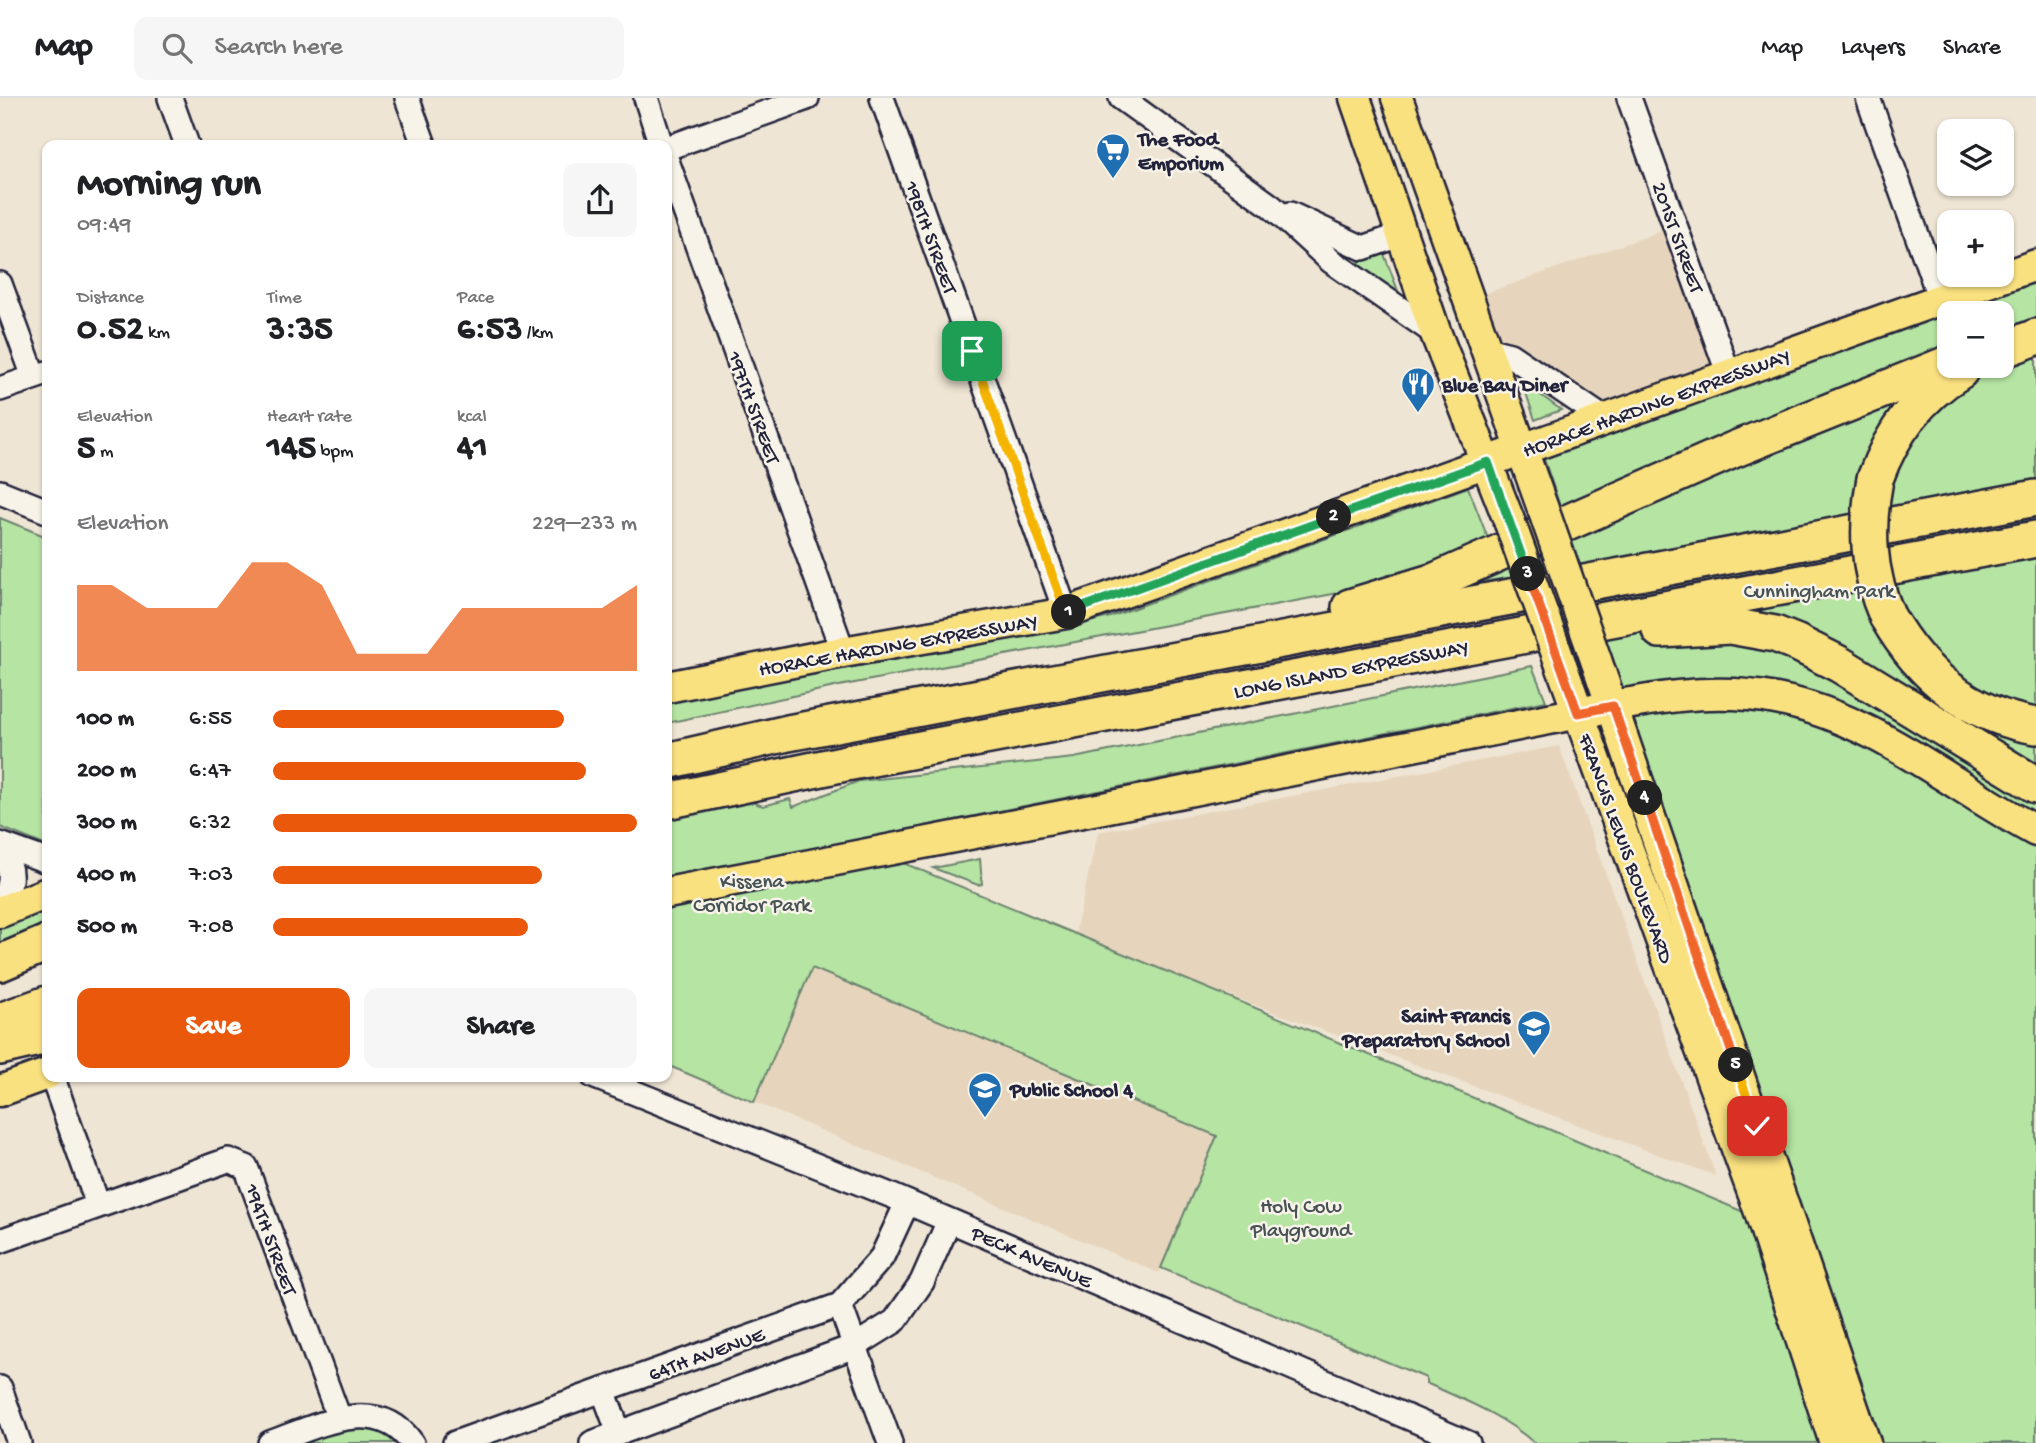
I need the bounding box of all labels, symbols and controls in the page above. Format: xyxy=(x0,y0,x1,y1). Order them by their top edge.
search box xyxy=(134,17,624,80)
text: Map xyxy=(35,29,92,67)
icon: search xyxy=(158,29,196,67)
text: Search here xyxy=(214,33,343,64)
text: Map xyxy=(1761,34,1803,63)
text: Layers xyxy=(1841,34,1905,63)
text: Share xyxy=(1943,34,2001,63)
map controls xyxy=(1937,119,2014,378)
button: layers xyxy=(1937,119,2014,196)
place label: The Food Emporium xyxy=(1136,129,1224,178)
supermarket icon: The Food Emporium xyxy=(1094,131,1132,180)
button: share xyxy=(563,163,637,237)
text: Morning run xyxy=(77,164,261,208)
street label: 198TH STREET xyxy=(896,177,961,299)
street label: 201ST STREET xyxy=(1644,179,1708,298)
button: + xyxy=(1937,210,2014,287)
text: 09:49 xyxy=(77,212,131,239)
text: Distance xyxy=(77,287,144,310)
text: Time xyxy=(267,287,302,310)
text: Pace xyxy=(457,287,494,310)
button: − xyxy=(1937,301,2014,378)
text: 0.52 xyxy=(77,310,143,351)
text: 3:35 xyxy=(267,310,333,351)
text: 6:53 xyxy=(457,310,522,351)
pin xyxy=(942,321,1002,381)
text: km xyxy=(143,322,170,345)
text: /km xyxy=(522,322,553,345)
icon: arrive xyxy=(953,332,991,370)
street label: HORACE HARDING EXPRESSWAY xyxy=(1520,345,1794,465)
street label: 197TH STREET xyxy=(719,348,784,469)
restaurant icon: Blue Bay Diner xyxy=(1399,365,1437,414)
place label: Blue Bay Diner xyxy=(1441,375,1570,400)
text: Elevation xyxy=(77,406,153,429)
text: Heart rate xyxy=(267,406,352,429)
text: kcal xyxy=(457,406,487,429)
text: 5 xyxy=(77,429,95,470)
text: 145 xyxy=(267,429,316,470)
text: 41 xyxy=(457,429,488,470)
text: m xyxy=(95,441,113,464)
text: bpm xyxy=(316,441,353,464)
pin: 2 xyxy=(1316,500,1352,534)
text: 2 xyxy=(1329,505,1338,528)
text: Elevation xyxy=(77,511,168,538)
text: 229–233 m xyxy=(532,511,637,538)
pin: 3 xyxy=(1510,556,1546,592)
text: 3 xyxy=(1523,562,1532,585)
park label: Cunningham Park xyxy=(1744,581,1897,606)
pin: 1 xyxy=(1052,594,1086,630)
text: 1 xyxy=(1065,600,1072,623)
street label: HORACE HARDING EXPRESSWAY xyxy=(757,611,1040,684)
street label: LONG ISLAND EXPRESSWAY xyxy=(1232,636,1471,706)
text: 100 m xyxy=(77,706,134,733)
text: 6:55 xyxy=(189,706,232,733)
street label: FRANCIS LEWIS BOULEVARD xyxy=(1570,730,1677,968)
text: 200 m xyxy=(77,758,136,785)
text: 6:47 xyxy=(189,758,231,785)
pin: 4 xyxy=(1628,780,1662,816)
text: 4 xyxy=(1640,786,1649,809)
text: 300 m xyxy=(77,810,137,837)
text: 6:32 xyxy=(189,810,231,837)
text: 400 m xyxy=(77,862,136,889)
text: 7:03 xyxy=(189,862,233,889)
park label: Kissena Corridor Park xyxy=(693,871,813,920)
text: 500 m xyxy=(77,914,137,941)
text: 7:08 xyxy=(189,914,234,941)
button: Save xyxy=(77,988,350,1068)
button: Share xyxy=(364,988,637,1068)
place label: Saint Francis Preparatory School xyxy=(1341,1006,1511,1055)
school or university icon: Saint Francis Preparatory School xyxy=(1515,1008,1553,1057)
pin: 5 xyxy=(1718,1048,1754,1082)
text: 5 xyxy=(1731,1053,1741,1076)
school or university icon: Public School 4 xyxy=(966,1070,1004,1119)
place label: Public School 4 xyxy=(1009,1080,1134,1105)
pin xyxy=(1727,1096,1787,1156)
icon: check xyxy=(1738,1107,1776,1145)
street label: 194TH STREET xyxy=(237,1180,301,1300)
park label: Holy Cow Playground xyxy=(1250,1196,1353,1245)
street label: PECK AVENUE xyxy=(966,1222,1096,1296)
street label: 64TH AVENUE xyxy=(646,1323,770,1389)

